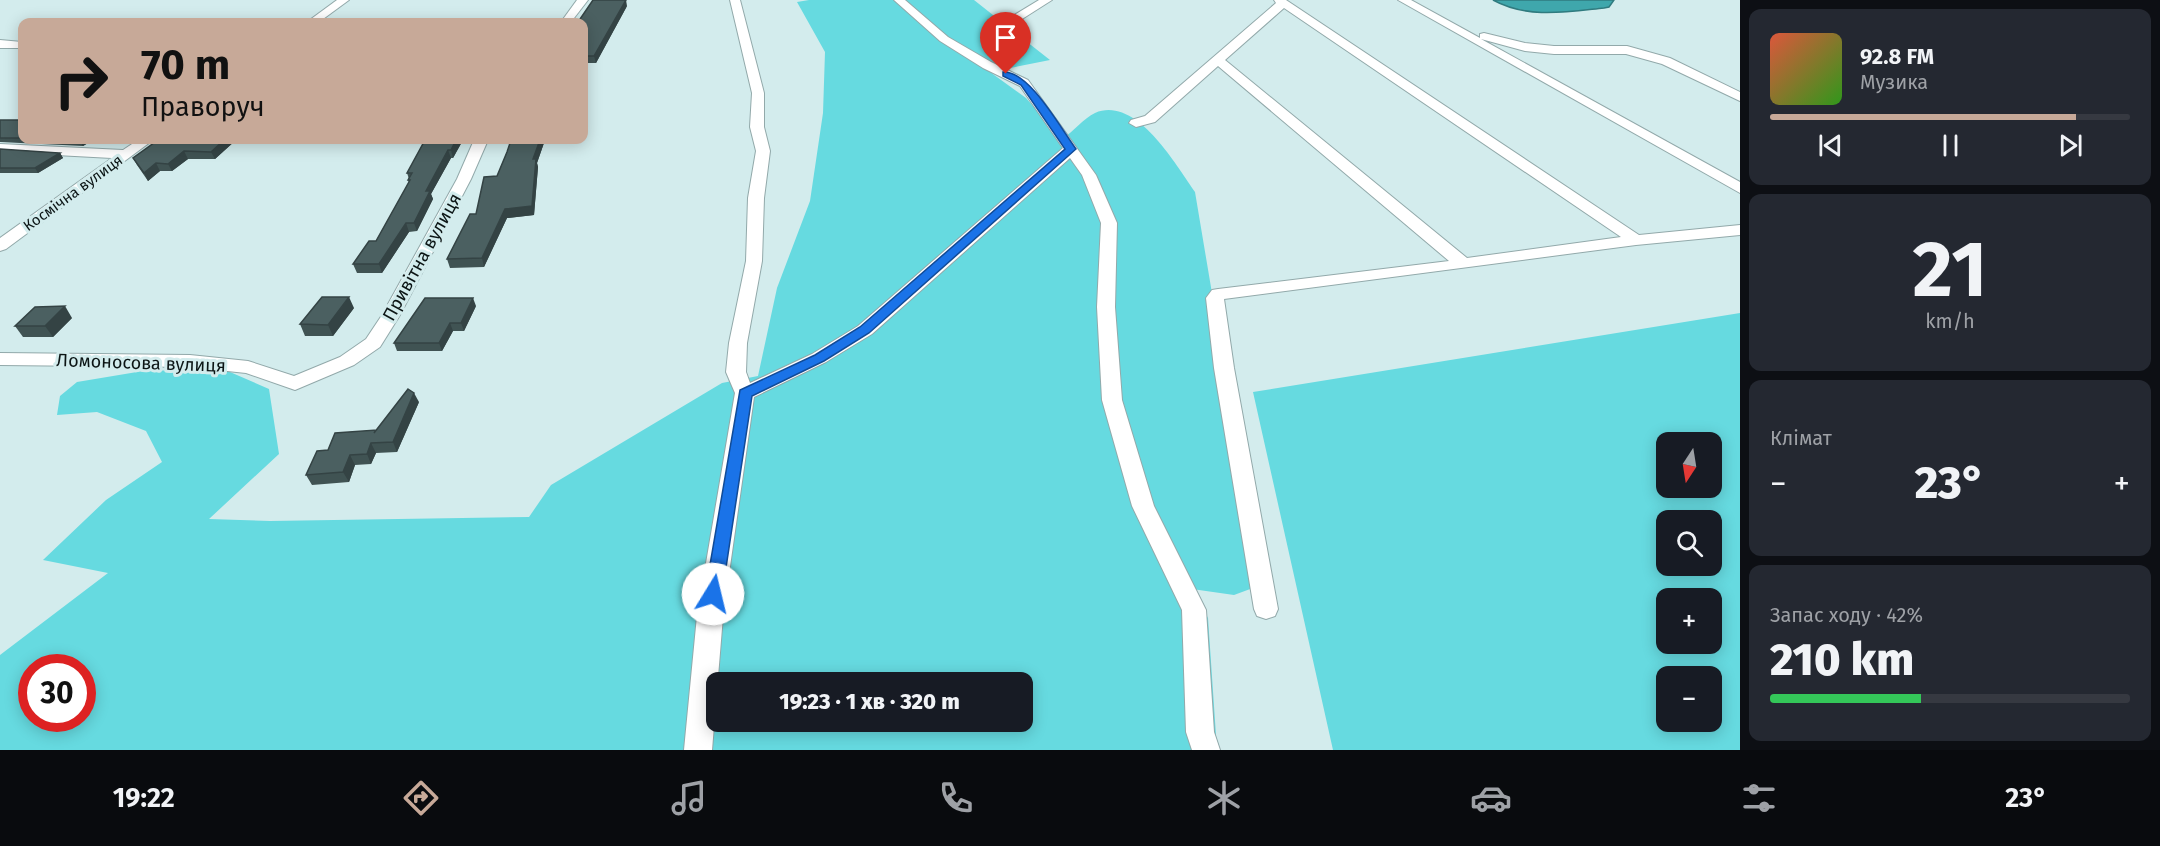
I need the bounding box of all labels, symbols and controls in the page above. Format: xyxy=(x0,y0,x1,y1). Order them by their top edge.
pin xyxy=(980,12,1031,74)
icon: arrive xyxy=(989,21,1022,54)
text: 70 m xyxy=(141,40,230,90)
icon: right xyxy=(42,42,120,120)
text: 92.8 FM xyxy=(1860,43,1934,70)
text: Музика xyxy=(1860,70,1928,94)
text: Праворуч xyxy=(141,91,265,123)
icon: previous xyxy=(1814,129,1847,162)
icon: pause xyxy=(1934,129,1967,162)
icon: next xyxy=(2054,129,2087,162)
street label: Космічна вулиця xyxy=(20,151,126,235)
street label: Привітна вулиця xyxy=(378,189,466,325)
text: 21 xyxy=(1913,223,1987,317)
text: km/h xyxy=(1925,309,1975,333)
street label: Ломоносова вулиця xyxy=(56,349,226,377)
text: Клімат xyxy=(1770,426,1832,450)
north arrow xyxy=(1656,432,1722,498)
map controls xyxy=(1656,432,1722,732)
text: 23° xyxy=(1915,456,1985,510)
text: − xyxy=(1770,464,1787,504)
text: + xyxy=(2114,464,2130,504)
button: search xyxy=(1656,510,1722,576)
position arrow xyxy=(681,562,745,626)
button: + xyxy=(1656,588,1722,654)
text: Запас ходу · 42% xyxy=(1770,603,1923,627)
text: 210 km xyxy=(1770,633,1914,687)
speed limit sign: 30 xyxy=(18,654,96,732)
button: − xyxy=(1656,666,1722,732)
text: 19:23 · 1 хв · 320 m xyxy=(779,688,960,715)
icon: directions xyxy=(400,777,442,819)
icon: music xyxy=(668,777,710,819)
icon: phone xyxy=(935,777,977,819)
icon: climate xyxy=(1203,777,1245,819)
icon: car xyxy=(1470,777,1512,819)
icon: filters xyxy=(1738,777,1780,819)
text: 19:22 xyxy=(113,782,175,814)
text: 23° xyxy=(2005,782,2047,814)

